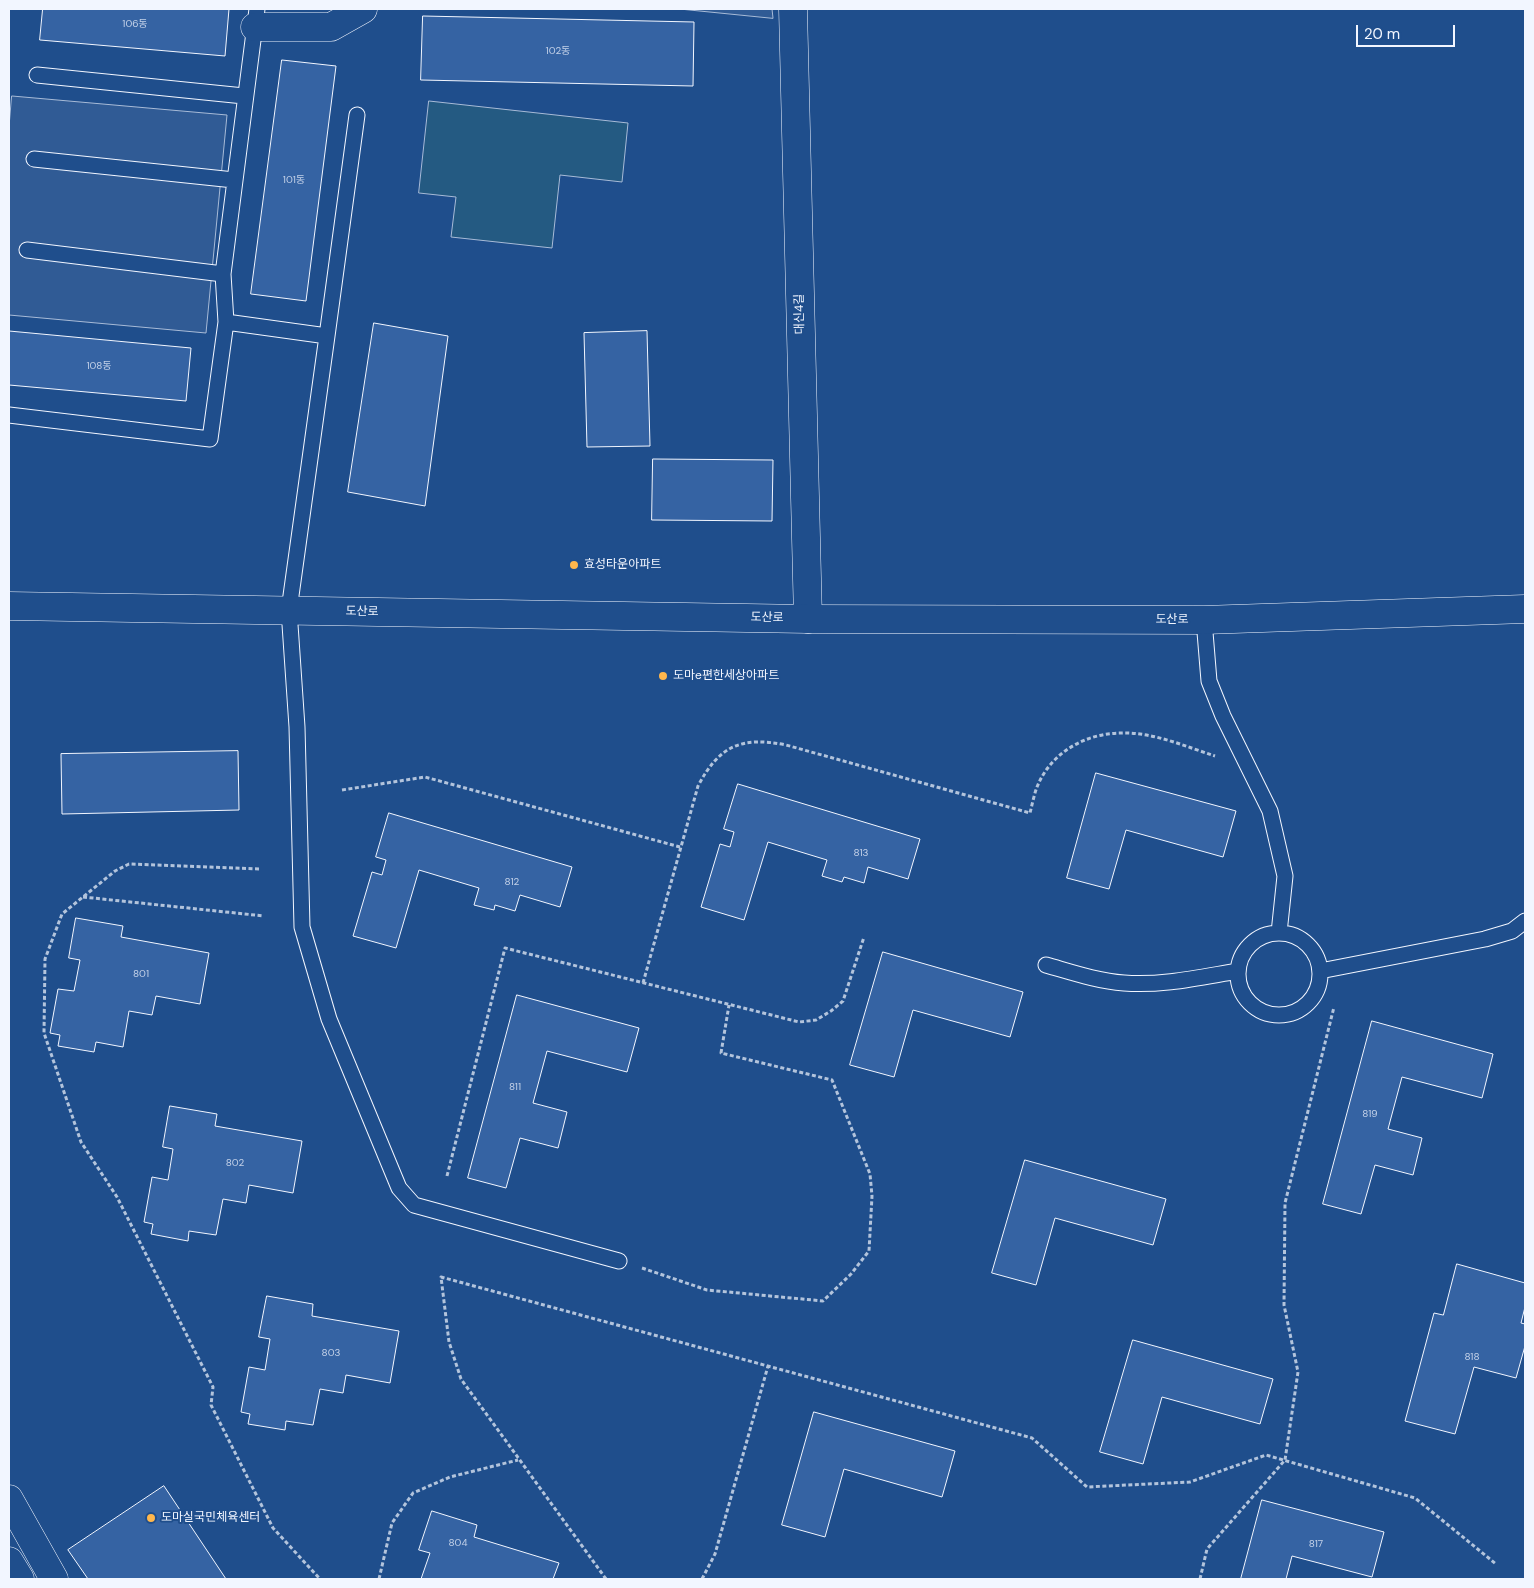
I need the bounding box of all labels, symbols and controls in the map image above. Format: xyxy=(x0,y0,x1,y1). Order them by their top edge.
scale bar xyxy=(1359,15,1458,47)
house number: 106동 xyxy=(122,18,148,30)
text: 20 m xyxy=(1364,24,1400,44)
house number: 102동 xyxy=(546,45,570,57)
house number: 101동 xyxy=(283,174,305,186)
street label: 대신4길 xyxy=(792,294,808,334)
house number: 108동 xyxy=(86,360,112,372)
place label: 효성타운아파트 xyxy=(584,558,661,572)
marker: 효성타운아파트 xyxy=(568,559,580,571)
street label: 도산로 xyxy=(345,605,379,619)
street label: 도산로 xyxy=(750,611,784,625)
street label: 도산로 xyxy=(1155,613,1189,627)
place label: 도마e편한세상아파트 xyxy=(673,669,779,683)
marker: 도마e편한세상아파트 xyxy=(657,670,669,682)
house number: 813 xyxy=(854,847,868,859)
house number: 812 xyxy=(505,876,519,888)
house number: 801 xyxy=(133,968,149,980)
house number: 811 xyxy=(509,1081,521,1093)
house number: 819 xyxy=(1362,1108,1378,1120)
house number: 802 xyxy=(226,1157,244,1169)
house number: 803 xyxy=(322,1347,340,1359)
house number: 818 xyxy=(1464,1351,1480,1363)
place label: 도마실국민체육센터 xyxy=(161,1511,260,1525)
marker: 도마실국민체육센터 xyxy=(145,1512,157,1524)
house number: 804 xyxy=(449,1537,467,1549)
house number: 817 xyxy=(1309,1538,1323,1550)

